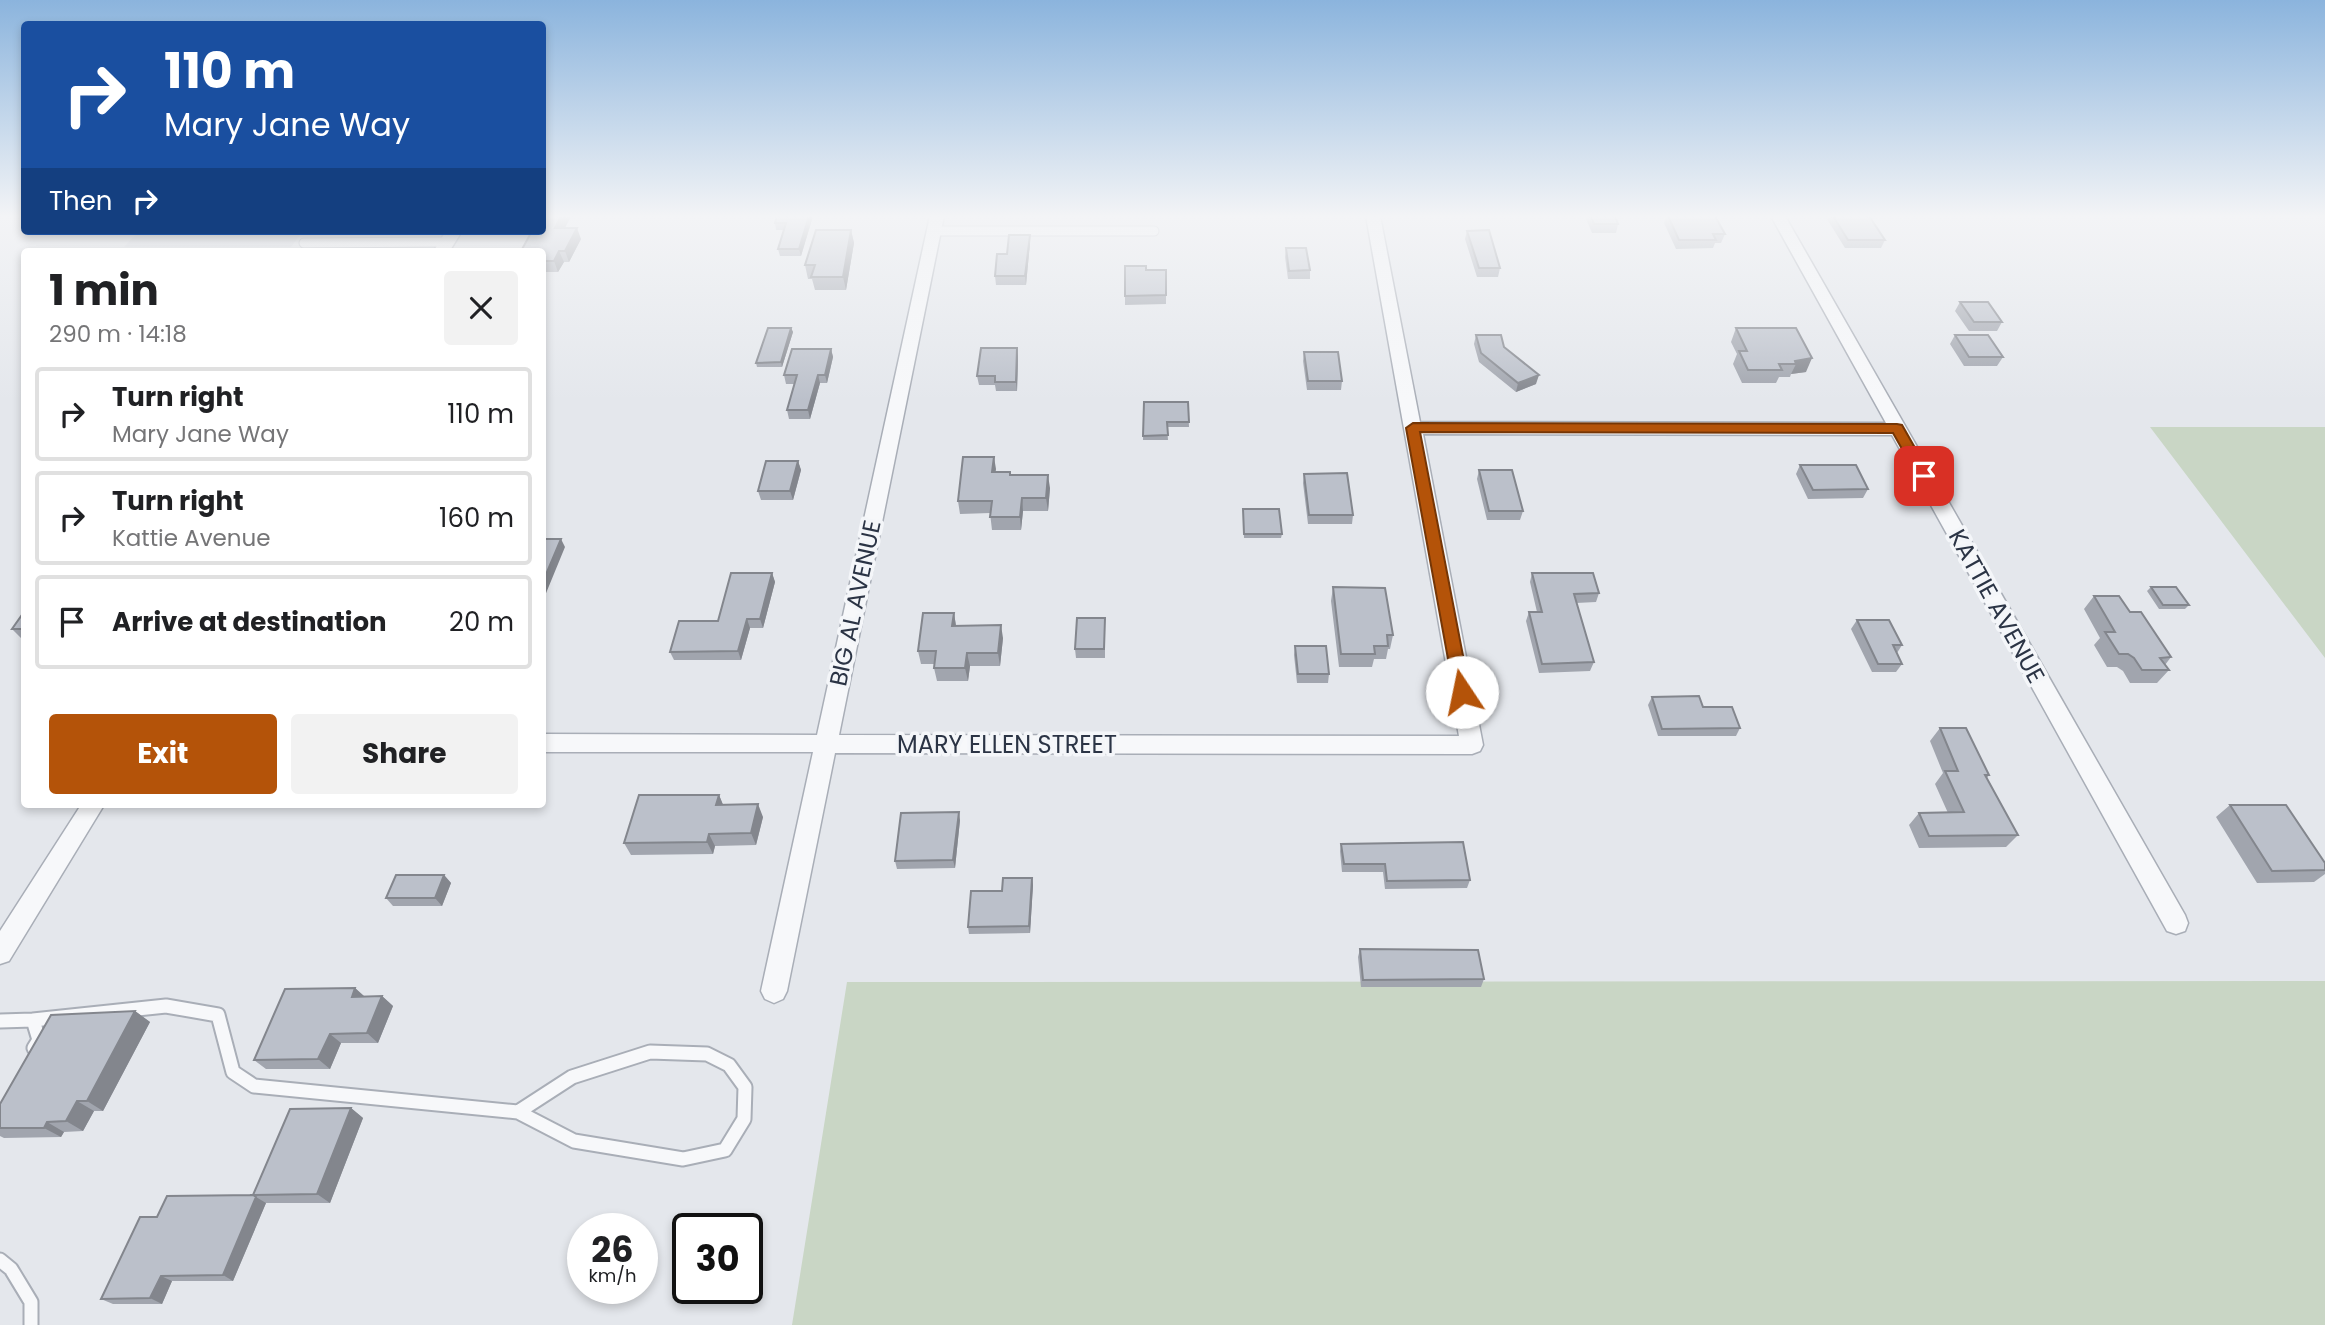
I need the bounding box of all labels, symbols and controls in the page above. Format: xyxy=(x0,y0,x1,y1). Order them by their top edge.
text: 110 m xyxy=(164,37,295,105)
icon: right xyxy=(49,49,140,140)
text: Mary Jane Way xyxy=(164,102,410,147)
icon: right xyxy=(126,182,164,220)
text: Then xyxy=(49,183,112,219)
text: 1 min xyxy=(49,261,159,320)
button: close xyxy=(444,271,518,345)
text: 290 m · 14:18 xyxy=(49,318,187,350)
text: Turn right xyxy=(112,379,244,415)
icon: right xyxy=(53,395,91,433)
text: 110 m xyxy=(447,396,514,432)
text: Mary Jane Way xyxy=(112,418,289,450)
pin xyxy=(1894,446,1954,506)
icon: arrive xyxy=(1905,457,1943,495)
text: Turn right xyxy=(112,483,244,519)
icon: right xyxy=(53,499,91,537)
text: 160 m xyxy=(439,500,514,536)
street label: BIG AL AVENUE xyxy=(821,517,889,689)
text: Kattie Avenue xyxy=(112,522,271,554)
street label: KATTIE AVENUE xyxy=(1941,523,2053,689)
icon: arrive xyxy=(53,603,91,641)
text: Arrive at destination xyxy=(112,604,387,640)
text: 20 m xyxy=(449,604,514,640)
position arrow xyxy=(1425,655,1499,729)
button: Exit xyxy=(49,714,277,794)
button: Share xyxy=(291,714,518,794)
street label: MARY ELLEN STREET xyxy=(897,728,1117,761)
speed limit sign: 30 xyxy=(672,1213,763,1304)
text: 26 xyxy=(591,1225,634,1274)
text: km/h xyxy=(589,1263,636,1288)

